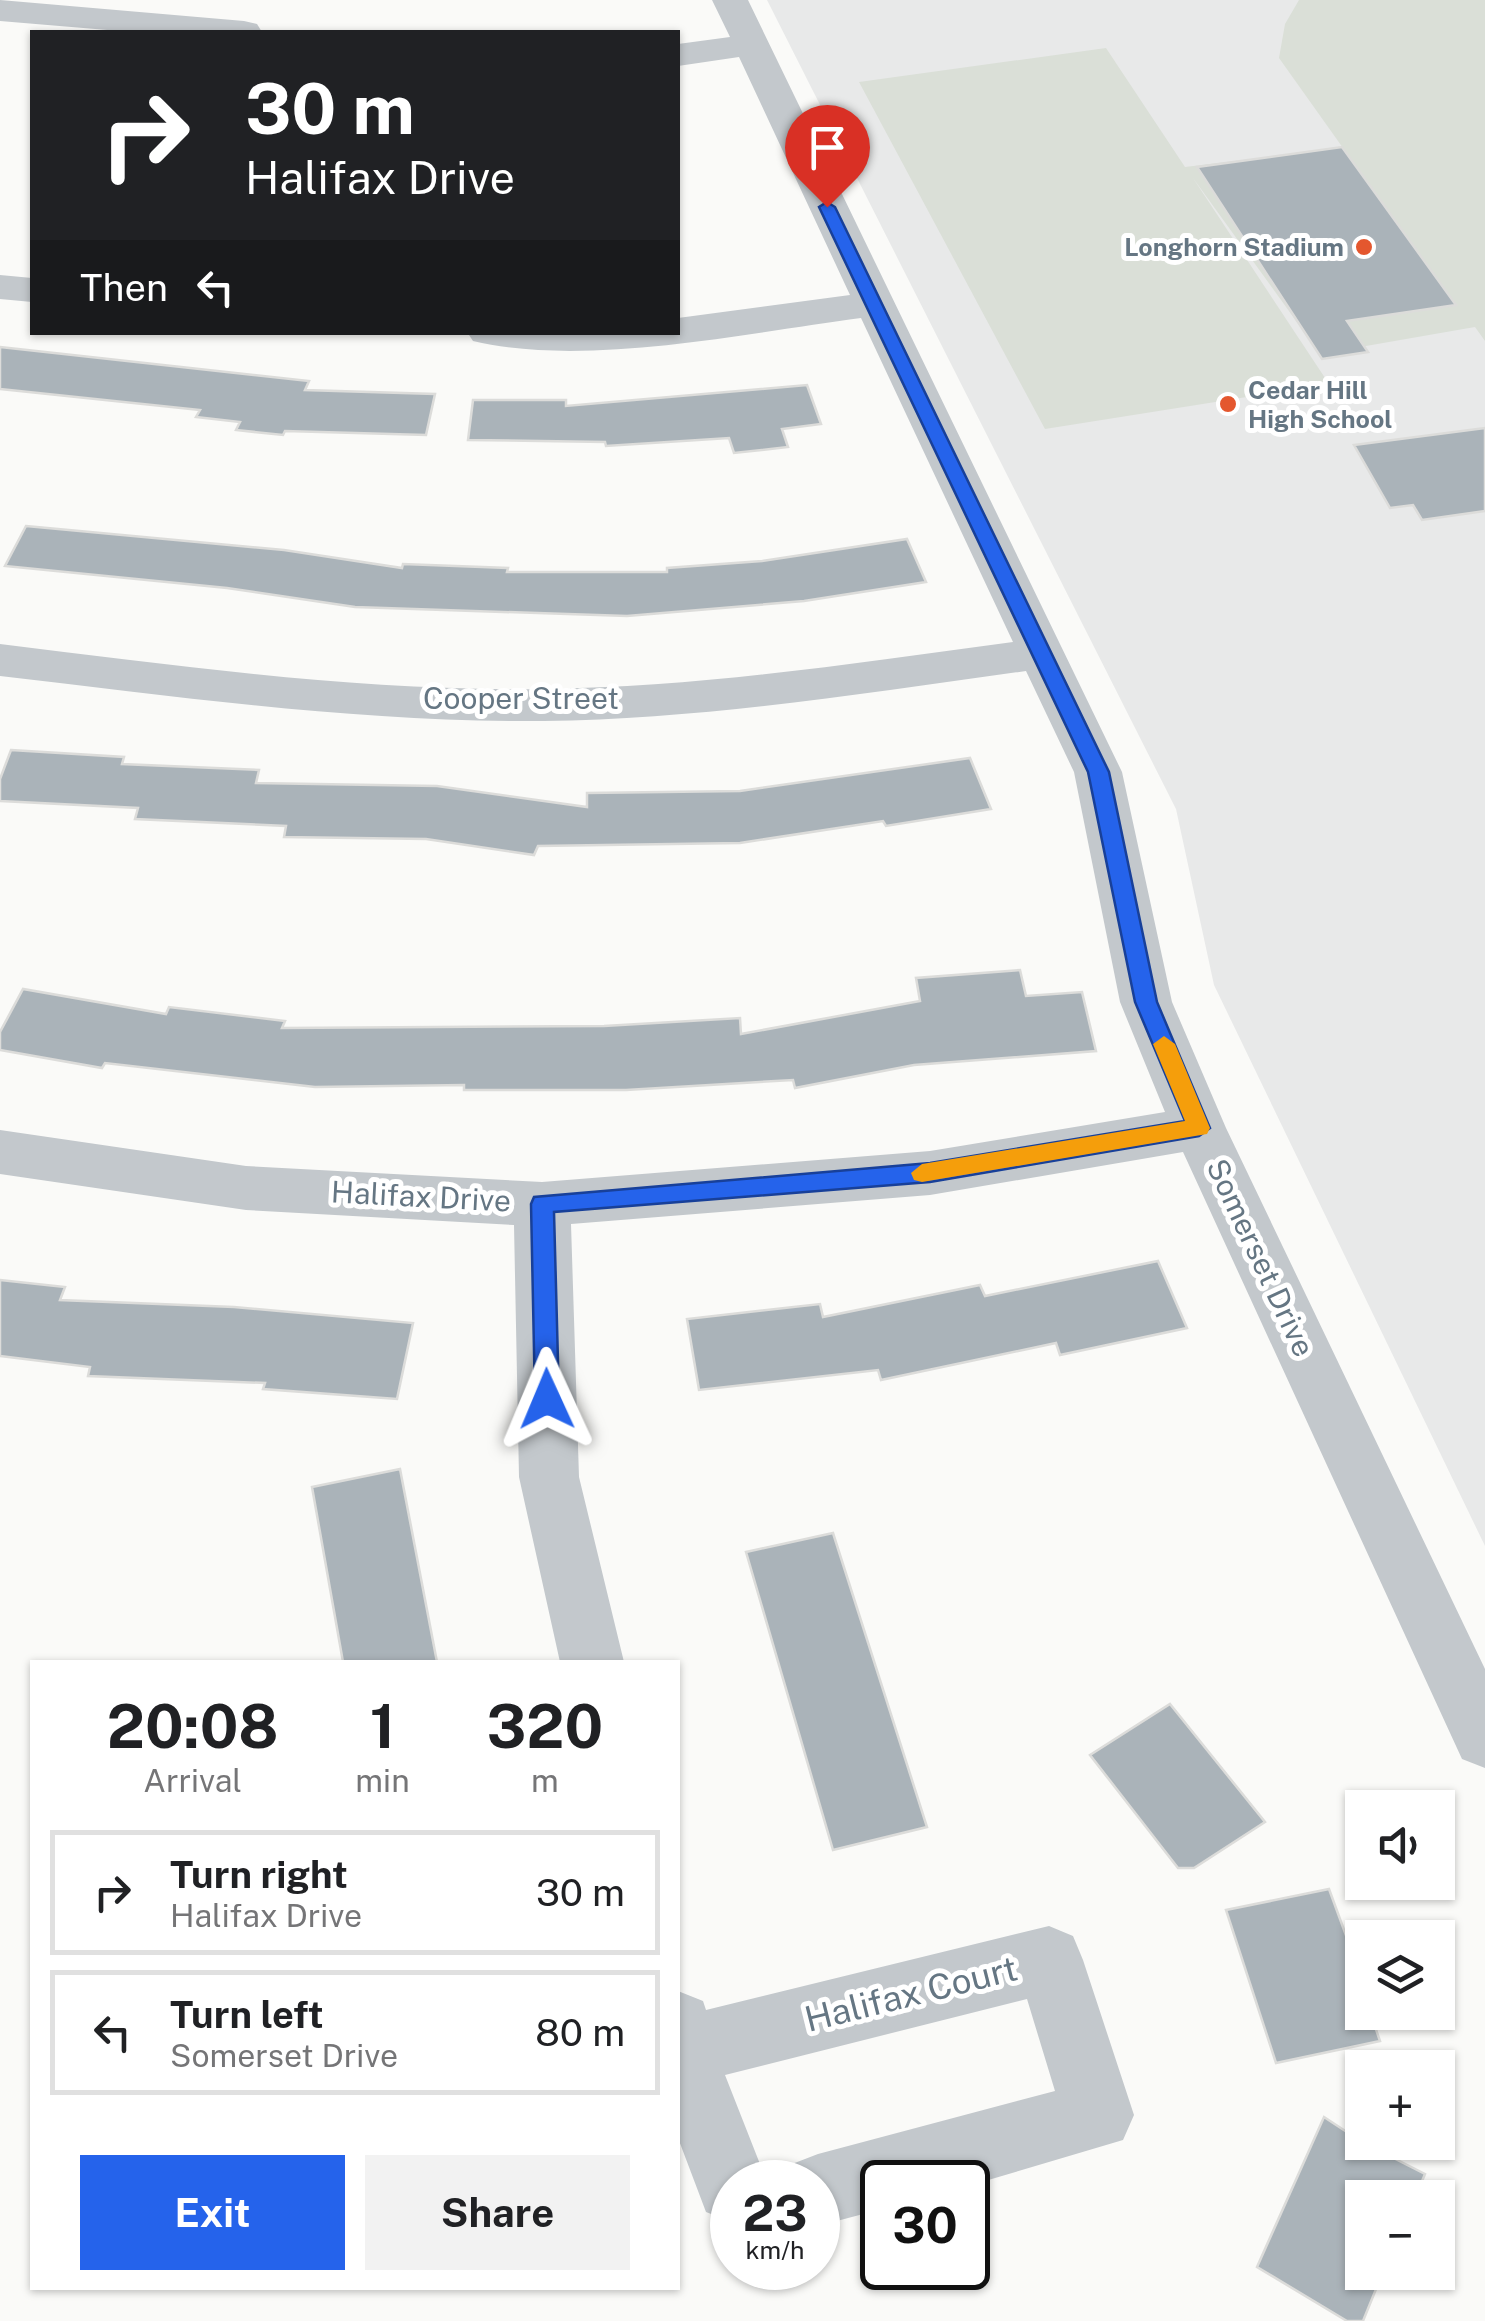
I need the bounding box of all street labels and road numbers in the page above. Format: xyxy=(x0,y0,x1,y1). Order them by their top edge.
street label: Cooper Street xyxy=(423,680,619,716)
street label: Somerset Drive xyxy=(1199,1153,1322,1362)
street label: Halifax Drive xyxy=(330,1173,512,1219)
street label: Halifax Court xyxy=(800,1947,1021,2040)

